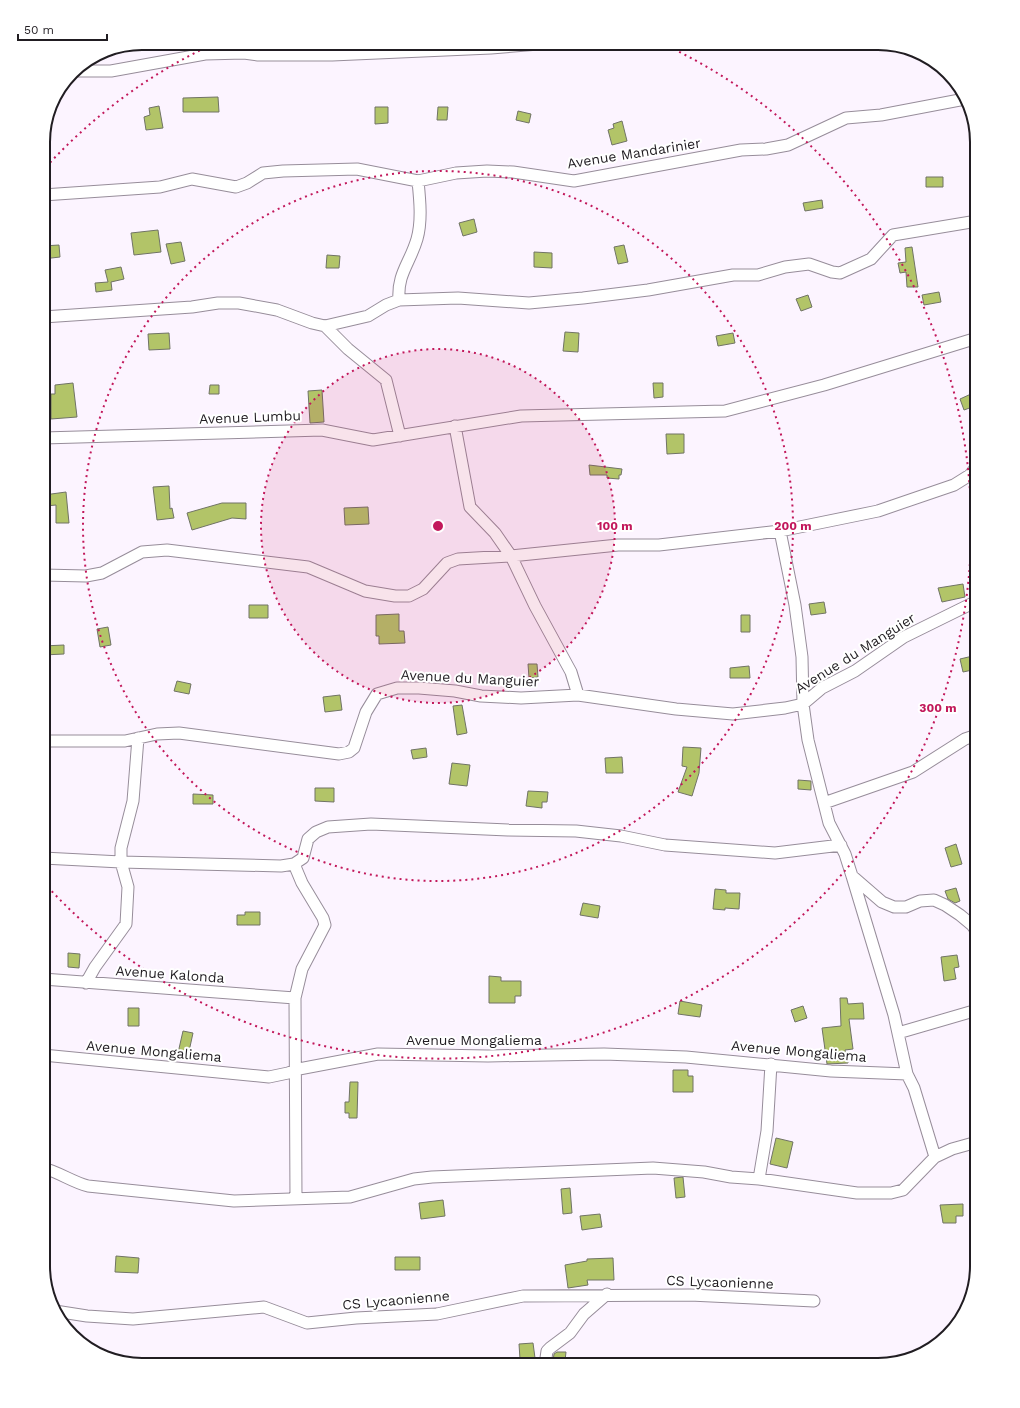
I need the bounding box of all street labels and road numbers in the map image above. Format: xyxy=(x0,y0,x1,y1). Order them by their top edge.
street label: Avenue Mandarinier xyxy=(566,134,702,171)
street label: Avenue Lumbu xyxy=(199,407,301,427)
street label: Avenue du Manguier xyxy=(792,609,918,696)
street label: Avenue du Manguier xyxy=(400,666,540,690)
street label: Avenue Kalonda xyxy=(115,962,225,986)
street label: Avenue Mongaliema xyxy=(406,1032,542,1048)
street label: Avenue Mongaliema xyxy=(86,1037,222,1065)
street label: Avenue Mongaliema xyxy=(731,1037,867,1065)
street label: CS Lycaonienne xyxy=(666,1272,774,1292)
street label: CS Lycaonienne xyxy=(342,1287,450,1313)

